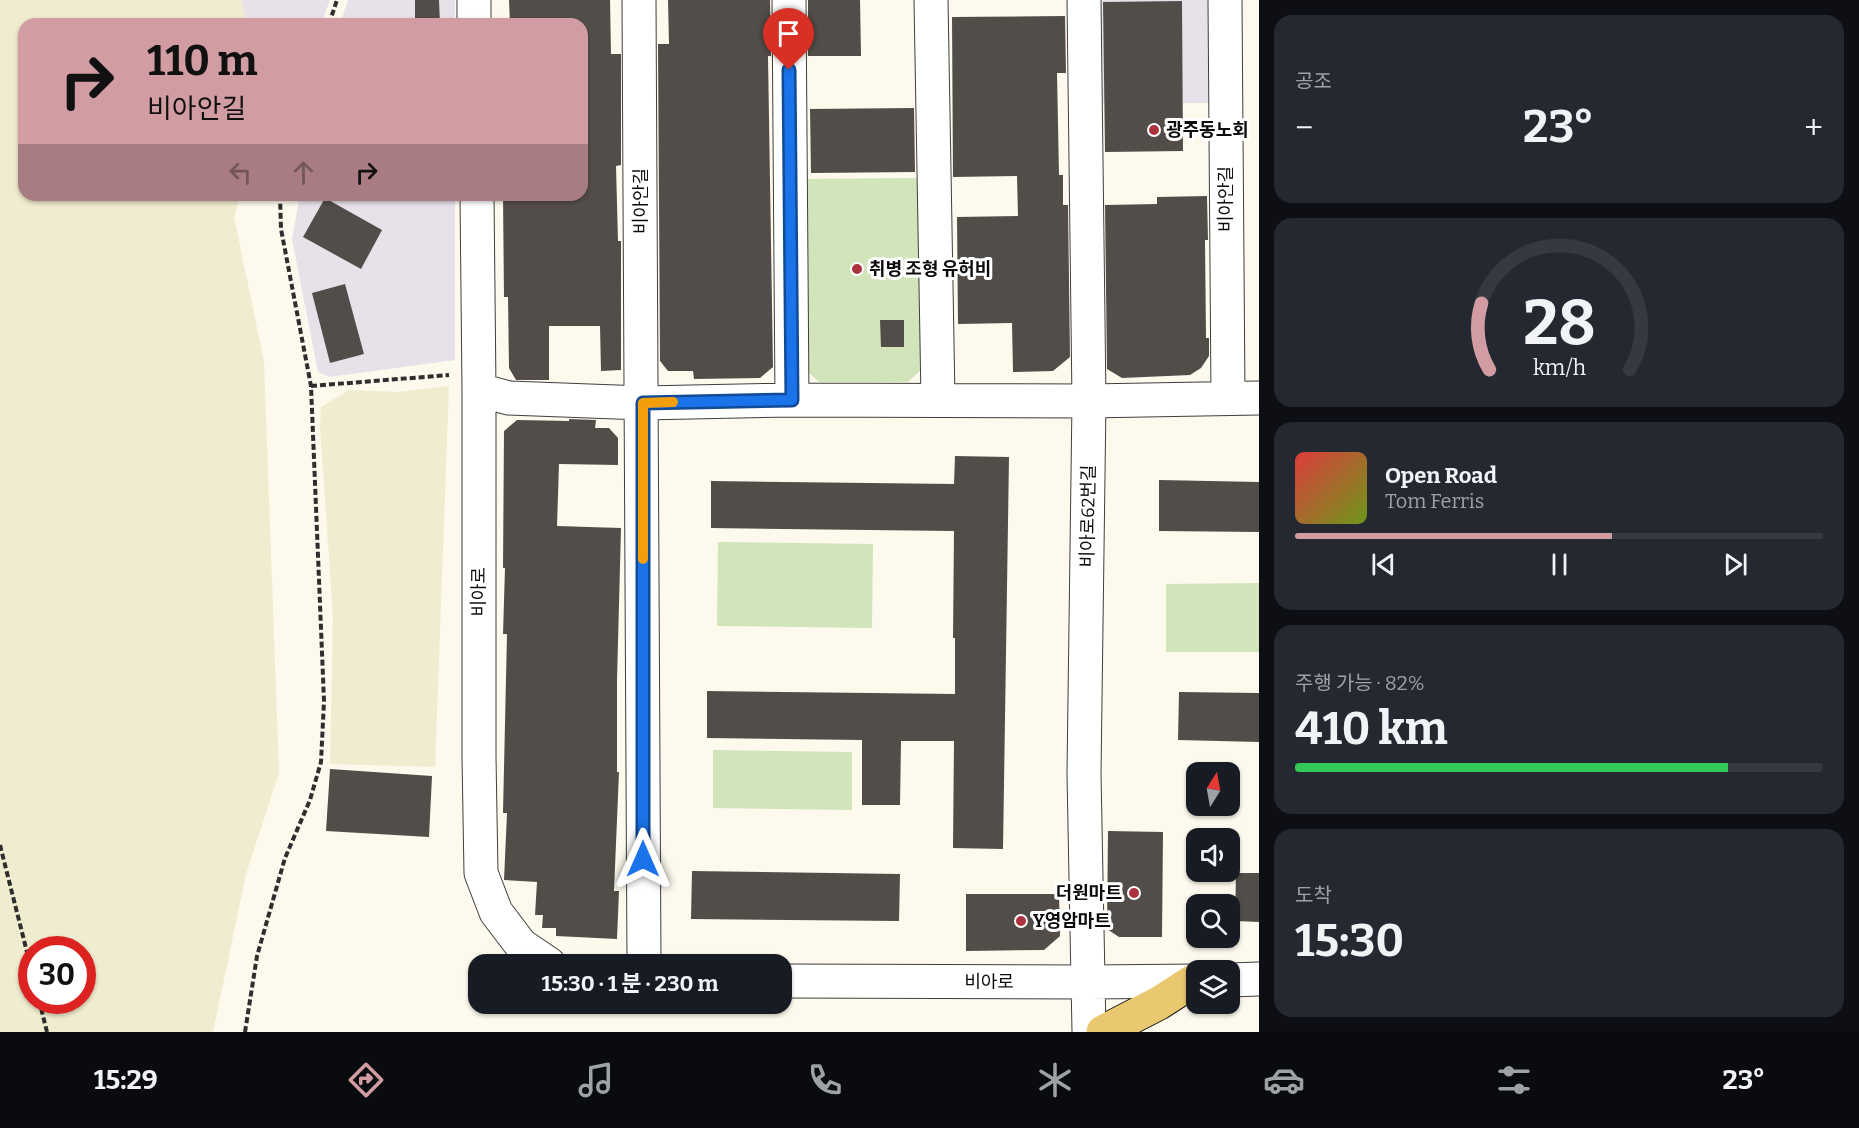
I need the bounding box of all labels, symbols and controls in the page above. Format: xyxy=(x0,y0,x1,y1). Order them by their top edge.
pin xyxy=(763,8,814,70)
icon: arrive xyxy=(772,17,805,50)
text: 110 m xyxy=(147,36,258,86)
icon: right xyxy=(48,42,126,120)
text: 공조 xyxy=(1295,69,1332,93)
text: 비아안길 xyxy=(147,93,246,125)
text: 23° xyxy=(1523,100,1594,154)
text: − xyxy=(1295,108,1313,148)
text: + xyxy=(1804,108,1823,148)
place label: 광주동노회 xyxy=(1166,119,1249,141)
marker: 광주동노회 xyxy=(1147,123,1161,137)
icon: left xyxy=(224,156,257,189)
icon: ahead xyxy=(287,156,320,189)
icon: right xyxy=(350,156,383,189)
street label: 비아안길 xyxy=(1215,166,1237,232)
street label: 비아안길 xyxy=(630,168,652,234)
place label: 취병 조형 유허비 xyxy=(869,258,991,280)
marker: 취병 조형 유허비 xyxy=(850,262,864,276)
text: 28 xyxy=(1523,286,1595,361)
text: km/h xyxy=(1532,355,1586,381)
text: Open Road xyxy=(1385,462,1497,489)
street label: 비아로62번길 xyxy=(1076,464,1100,568)
text: Tom Ferris xyxy=(1385,489,1484,513)
icon: previous xyxy=(1367,548,1400,581)
icon: pause xyxy=(1543,548,1576,581)
icon: next xyxy=(1719,548,1752,581)
street label: 비아로 xyxy=(468,567,490,617)
text: 주행 가능 · 82% xyxy=(1295,671,1425,695)
text: 410 km xyxy=(1295,702,1448,756)
north arrow xyxy=(1186,762,1240,816)
map controls xyxy=(1186,762,1240,1014)
position arrow xyxy=(611,827,675,891)
button: sound xyxy=(1186,828,1240,882)
place label: 더원마트 xyxy=(1056,882,1122,904)
text: 도착 xyxy=(1295,883,1332,907)
marker: 더원마트 xyxy=(1127,886,1141,900)
button: search xyxy=(1186,894,1240,948)
place label: Y영암마트 xyxy=(1033,910,1111,932)
marker: Y영암마트 xyxy=(1014,914,1028,928)
text: 15:30 xyxy=(1295,914,1404,968)
speed limit sign: 30 xyxy=(18,936,96,1014)
button: layers xyxy=(1186,960,1240,1014)
text: 15:30 · 1 분 · 230 m xyxy=(541,970,719,997)
street label: 비아로 xyxy=(964,971,1014,993)
icon: directions xyxy=(345,1059,387,1101)
icon: music xyxy=(575,1059,617,1101)
icon: phone xyxy=(804,1059,846,1101)
icon: climate xyxy=(1034,1059,1076,1101)
icon: car xyxy=(1263,1059,1305,1101)
icon: filters xyxy=(1493,1059,1535,1101)
text: 15:29 xyxy=(94,1064,158,1096)
text: 23° xyxy=(1722,1064,1765,1096)

